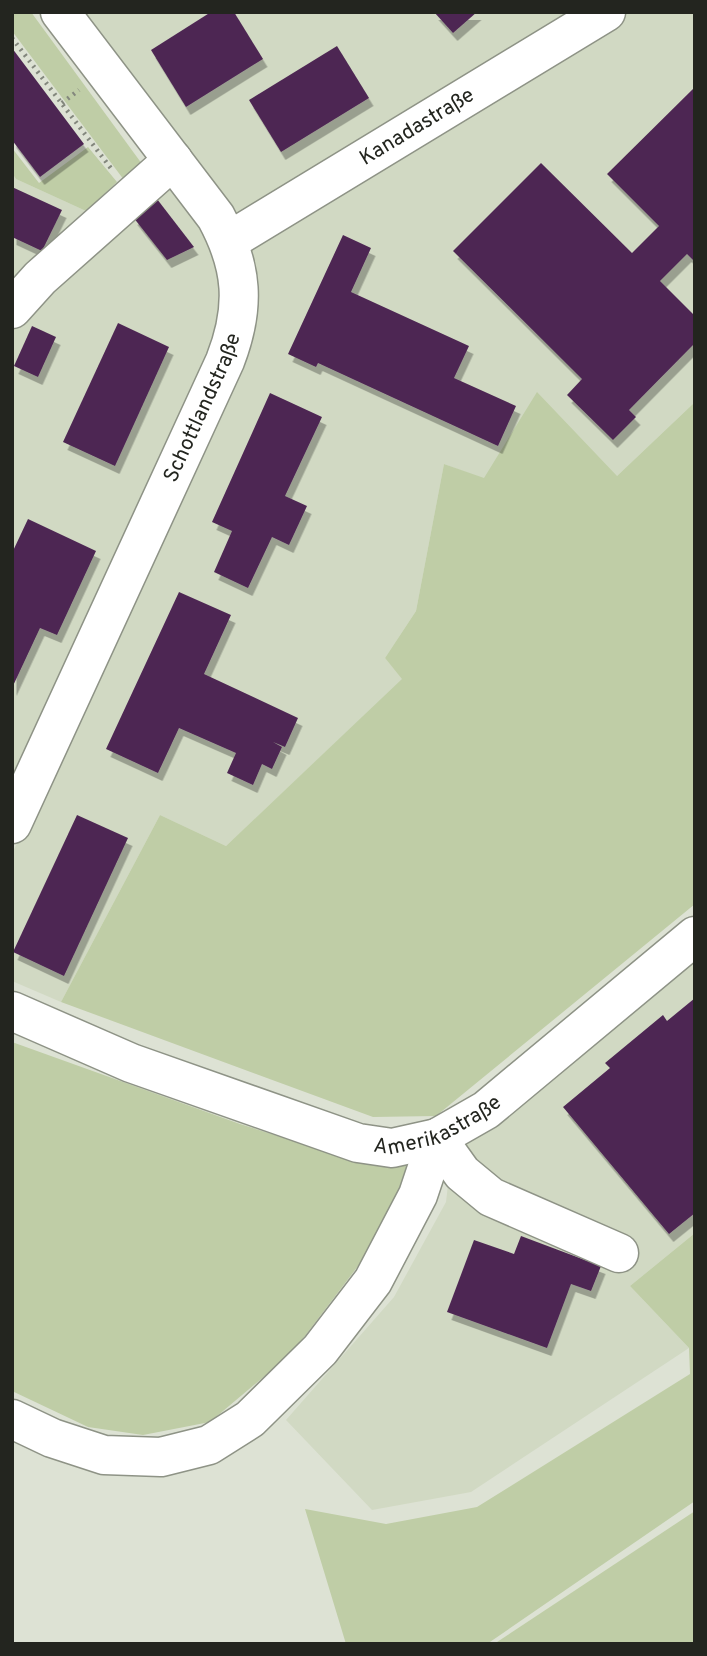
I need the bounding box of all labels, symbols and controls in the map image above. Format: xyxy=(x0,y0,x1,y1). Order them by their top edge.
street label: Kanadastraße xyxy=(355,82,479,172)
street label: Schottlandstraße xyxy=(158,330,247,487)
street label: Amerikastraße xyxy=(372,1089,507,1162)

